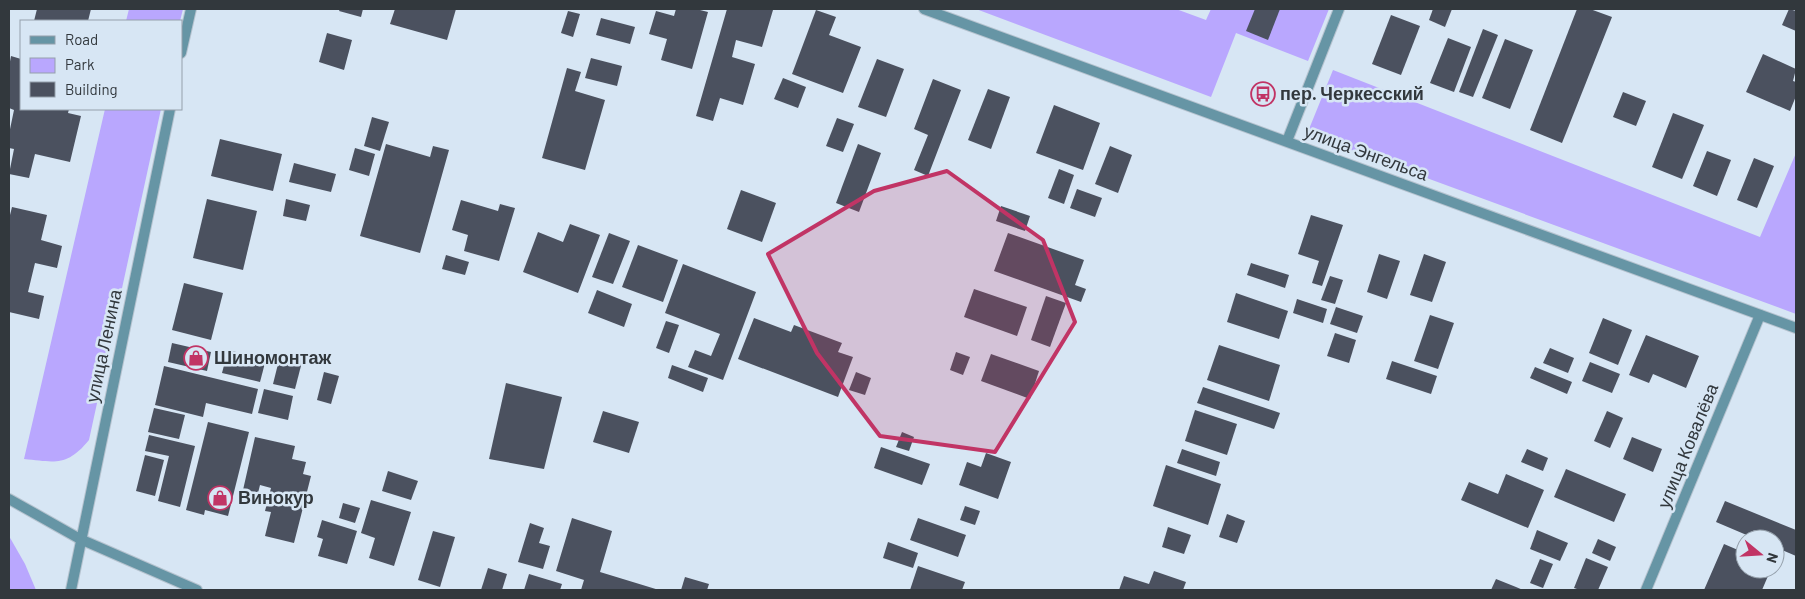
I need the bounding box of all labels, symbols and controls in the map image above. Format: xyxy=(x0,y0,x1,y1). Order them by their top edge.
legend xyxy=(20,20,182,110)
text: Road xyxy=(65,30,98,48)
text: Park xyxy=(65,55,95,73)
text: Building xyxy=(65,80,118,98)
bus stop icon: пер. Черкесский xyxy=(1250,81,1276,107)
place label: пер. Черкесский xyxy=(1280,82,1424,104)
street label: улица Энгельса xyxy=(1301,119,1432,185)
street label: улица Ленина xyxy=(80,286,126,404)
shop icon: Шиномонтаж xyxy=(183,345,209,371)
place label: Шиномонтаж xyxy=(214,346,332,368)
street label: улица Ковалёва xyxy=(1652,379,1723,511)
shop icon: Винокур xyxy=(207,485,233,511)
place label: Винокур xyxy=(238,486,314,508)
north arrow xyxy=(1735,529,1785,579)
text: N xyxy=(1763,551,1782,565)

